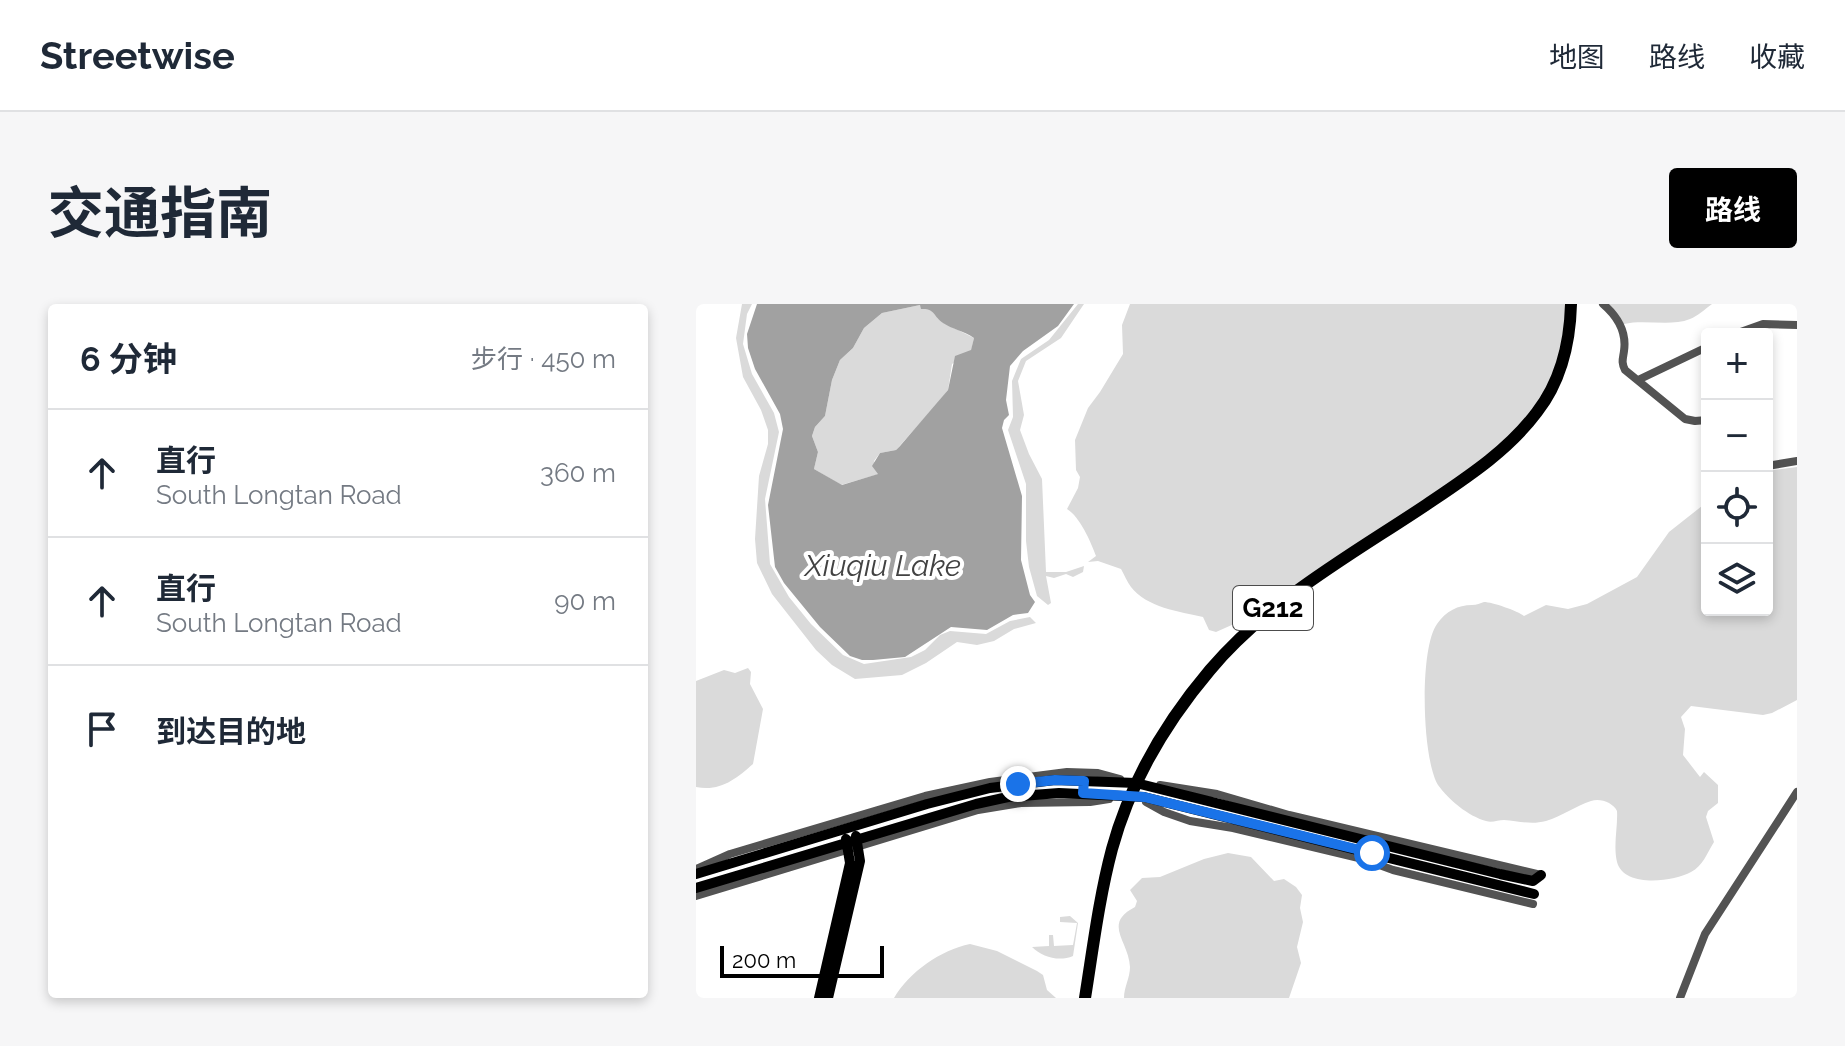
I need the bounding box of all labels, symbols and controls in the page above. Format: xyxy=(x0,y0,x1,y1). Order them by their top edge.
text: Streetwise xyxy=(40,33,235,78)
text: 地图 xyxy=(1549,41,1605,74)
text: 路线 xyxy=(1649,41,1705,74)
text: 收藏 xyxy=(1749,41,1805,74)
button: 路线 xyxy=(1669,168,1797,248)
text: 交通指南 xyxy=(48,180,272,246)
map controls xyxy=(1701,328,1773,616)
button: + xyxy=(1701,328,1773,400)
text: 6 分钟 xyxy=(80,339,177,379)
text: 步行 · 450 m xyxy=(471,344,616,374)
button: − xyxy=(1701,400,1773,472)
text: 直行 xyxy=(156,443,216,478)
icon: ahead xyxy=(80,451,124,495)
text: 360 m xyxy=(540,458,616,488)
button: locate xyxy=(1701,472,1773,544)
text: South Longtan Road xyxy=(156,480,402,510)
button: layers xyxy=(1701,544,1773,616)
water label: Xiuqiu Lake xyxy=(803,548,961,583)
text: 直行 xyxy=(156,571,216,606)
icon: ahead xyxy=(80,579,124,623)
text: 90 m xyxy=(554,586,616,616)
road number: G212 xyxy=(1233,586,1313,630)
text: South Longtan Road xyxy=(156,608,402,638)
icon: arrive xyxy=(80,707,124,751)
text: 到达目的地 xyxy=(156,714,306,749)
route end xyxy=(1000,766,1036,802)
route start xyxy=(1354,835,1390,871)
scale bar xyxy=(720,942,884,978)
text: 200 m xyxy=(732,947,796,973)

